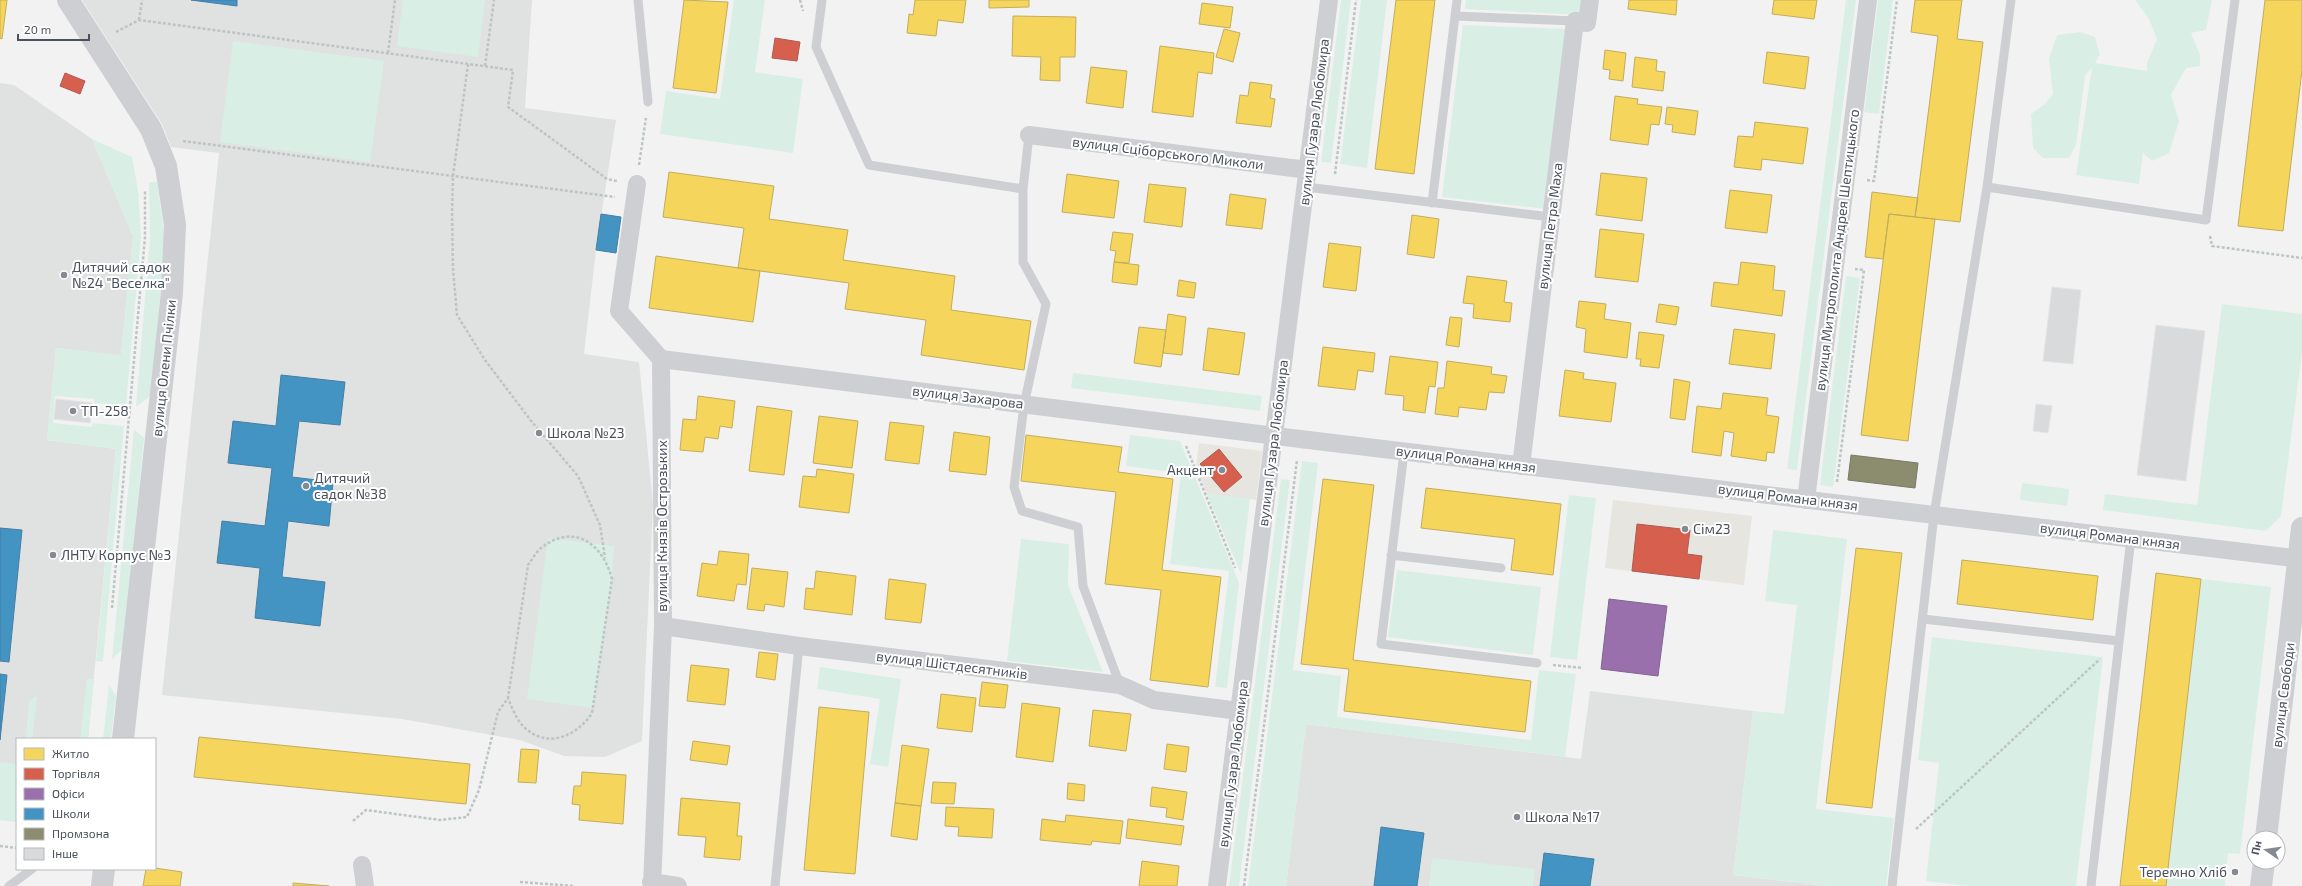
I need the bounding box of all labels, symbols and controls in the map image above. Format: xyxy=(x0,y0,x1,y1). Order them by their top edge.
scale bar xyxy=(18,16,89,42)
text: 20 m xyxy=(24,22,51,36)
street label: вулиця Гузара Любомира xyxy=(1295,38,1332,206)
street label: вулиця Митрополита Андрея Шептицького xyxy=(1811,108,1862,392)
street label: вулиця Сціборського Миколи xyxy=(1071,132,1265,173)
street label: вулиця Петра Маха xyxy=(1533,162,1566,290)
place label: Дитячий садок №24 "Веселка" xyxy=(72,258,170,291)
marker: Дитячий садок №24 "Веселка" xyxy=(59,270,69,280)
street label: вулиця Олени Пчілки xyxy=(148,299,179,437)
street label: вулиця Гузара Любомира xyxy=(1254,359,1291,527)
street label: вулиця Захарова xyxy=(911,381,1025,412)
place label: ТП-258 xyxy=(81,402,129,419)
marker: ТП-258 xyxy=(68,406,78,416)
place label: Школа №23 xyxy=(547,424,625,441)
marker: Школа №23 xyxy=(534,428,544,438)
street label: вулиця Князів Острозьких xyxy=(653,440,670,612)
street label: вулиця Романа князя xyxy=(1395,441,1537,476)
place label: Акцент xyxy=(1167,461,1214,478)
marker: Акцент xyxy=(1217,465,1227,475)
place label: Дитячий садок №38 xyxy=(314,469,387,502)
street label: вулиця Романа князя xyxy=(1717,479,1859,514)
marker: Дитячий садок №38 xyxy=(301,481,311,491)
street label: вулиця Романа князя xyxy=(2039,518,2181,553)
place label: Сім23 xyxy=(1693,520,1731,537)
marker: Сім23 xyxy=(1680,524,1690,534)
place label: ЛНТУ Корпус №3 xyxy=(61,546,171,563)
marker: ЛНТУ Корпус №3 xyxy=(48,550,58,560)
street label: вулиця Свободи xyxy=(2268,641,2297,748)
street label: вулиця Шістдесятників xyxy=(875,647,1029,682)
street label: вулиця Гузара Любомира xyxy=(1214,680,1251,848)
legend xyxy=(16,738,156,870)
text: Житло xyxy=(52,746,90,760)
text: Торгівля xyxy=(52,766,100,780)
text: Офіси xyxy=(52,786,85,800)
text: Школи xyxy=(52,806,90,820)
place label: Школа №17 xyxy=(1525,808,1600,825)
marker: Школа №17 xyxy=(1512,812,1522,822)
text: Промзона xyxy=(52,826,109,840)
north arrow xyxy=(2246,830,2286,870)
text: Пн xyxy=(2248,839,2264,856)
text: Інше xyxy=(52,846,78,860)
place label: Теремно Хліб xyxy=(2139,863,2227,880)
marker: Теремно Хліб xyxy=(2230,867,2240,877)

